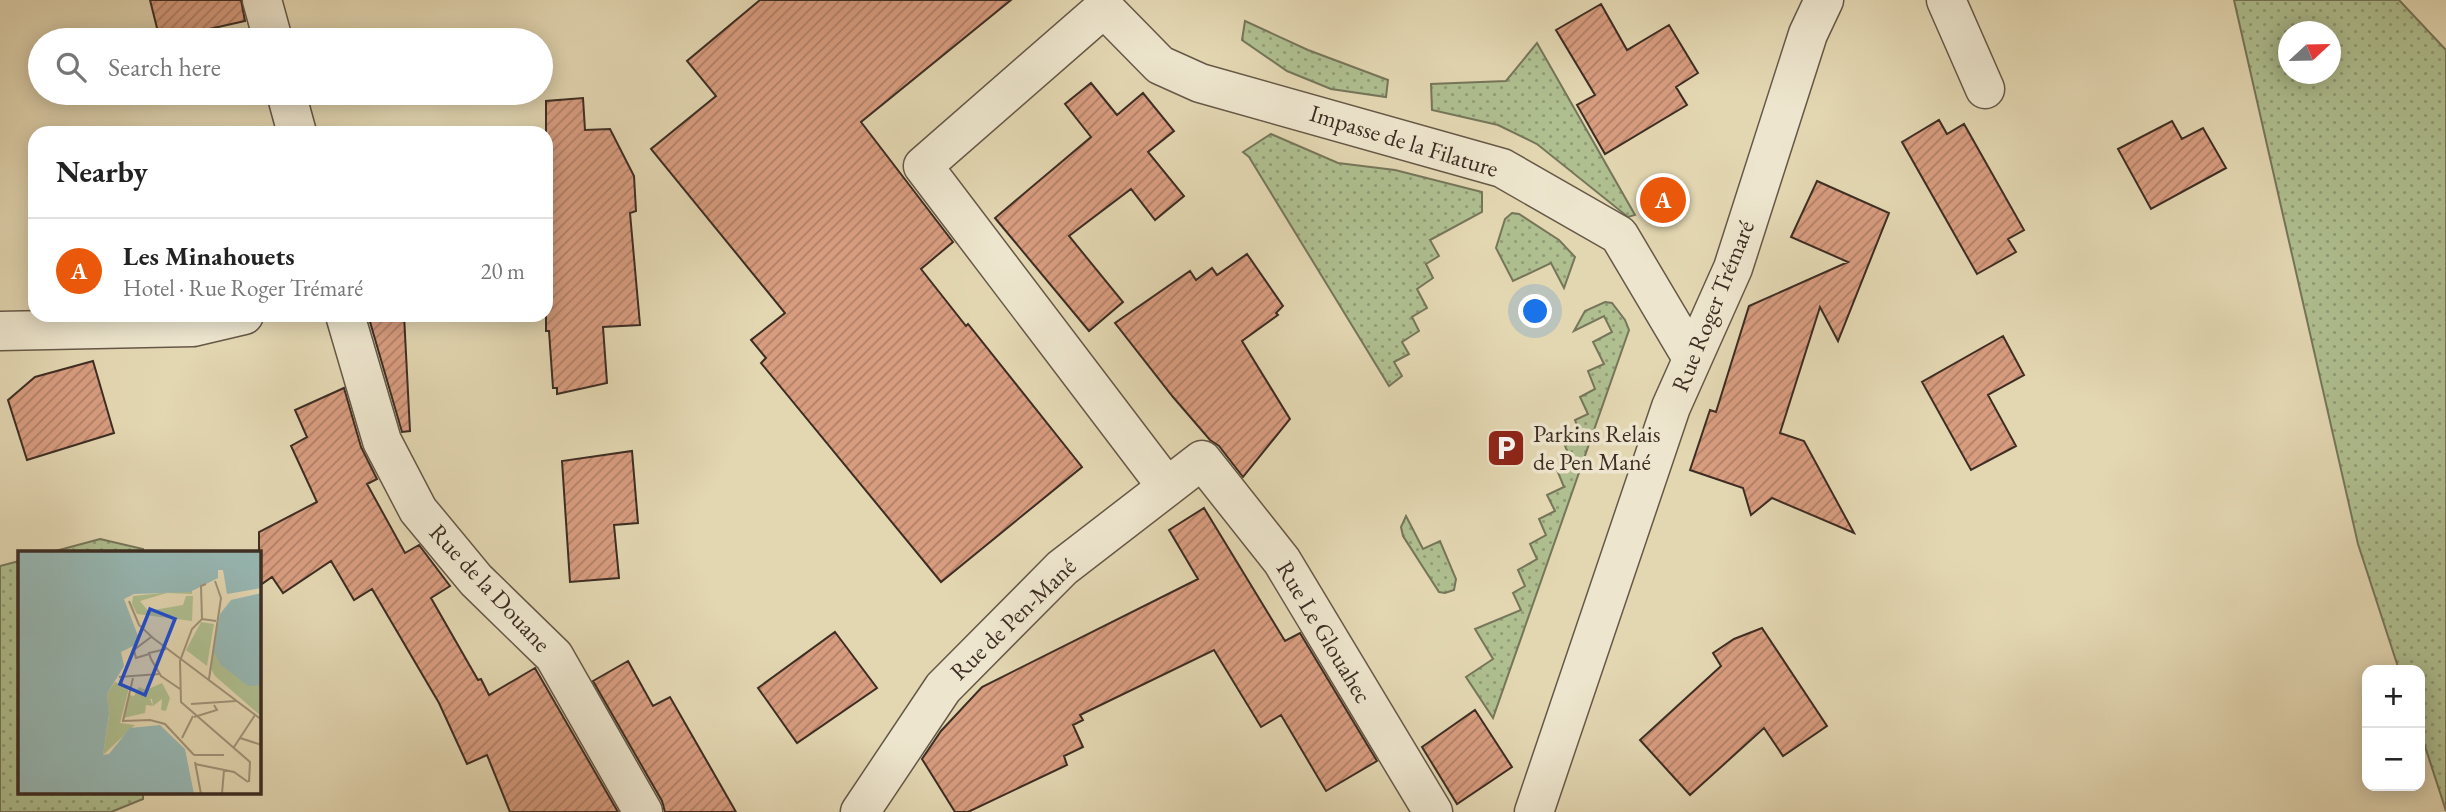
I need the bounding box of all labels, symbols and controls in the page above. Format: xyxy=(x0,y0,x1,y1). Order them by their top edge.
north arrow xyxy=(2278,21,2341,84)
search box xyxy=(28,28,553,105)
icon: search xyxy=(52,48,90,86)
text: Search here xyxy=(108,50,221,84)
street label: Impasse de la Filature xyxy=(1306,97,1502,184)
text: Nearby xyxy=(56,152,148,191)
pin: A xyxy=(1640,174,1686,226)
street label: Rue Roger Trémaré xyxy=(1664,216,1761,396)
text: Les Minahouets xyxy=(123,239,295,273)
text: A xyxy=(71,256,87,286)
text: 20 m xyxy=(480,256,525,286)
text: Hotel · Rue Roger Trémaré xyxy=(123,273,363,303)
your location xyxy=(1518,294,1552,328)
place label: Parkins Relais de Pen Mané xyxy=(1533,418,1660,477)
parking icon: Parkins Relais de Pen Mané xyxy=(1485,427,1527,469)
street label: Rue de la Douane xyxy=(423,517,558,658)
inset map xyxy=(18,551,261,794)
street label: Rue de Pen-Mané xyxy=(943,551,1082,687)
street label: Rue Le Glouahec xyxy=(1270,555,1379,709)
map controls xyxy=(2362,665,2425,791)
button: + xyxy=(2362,665,2425,728)
button: − xyxy=(2362,728,2425,791)

